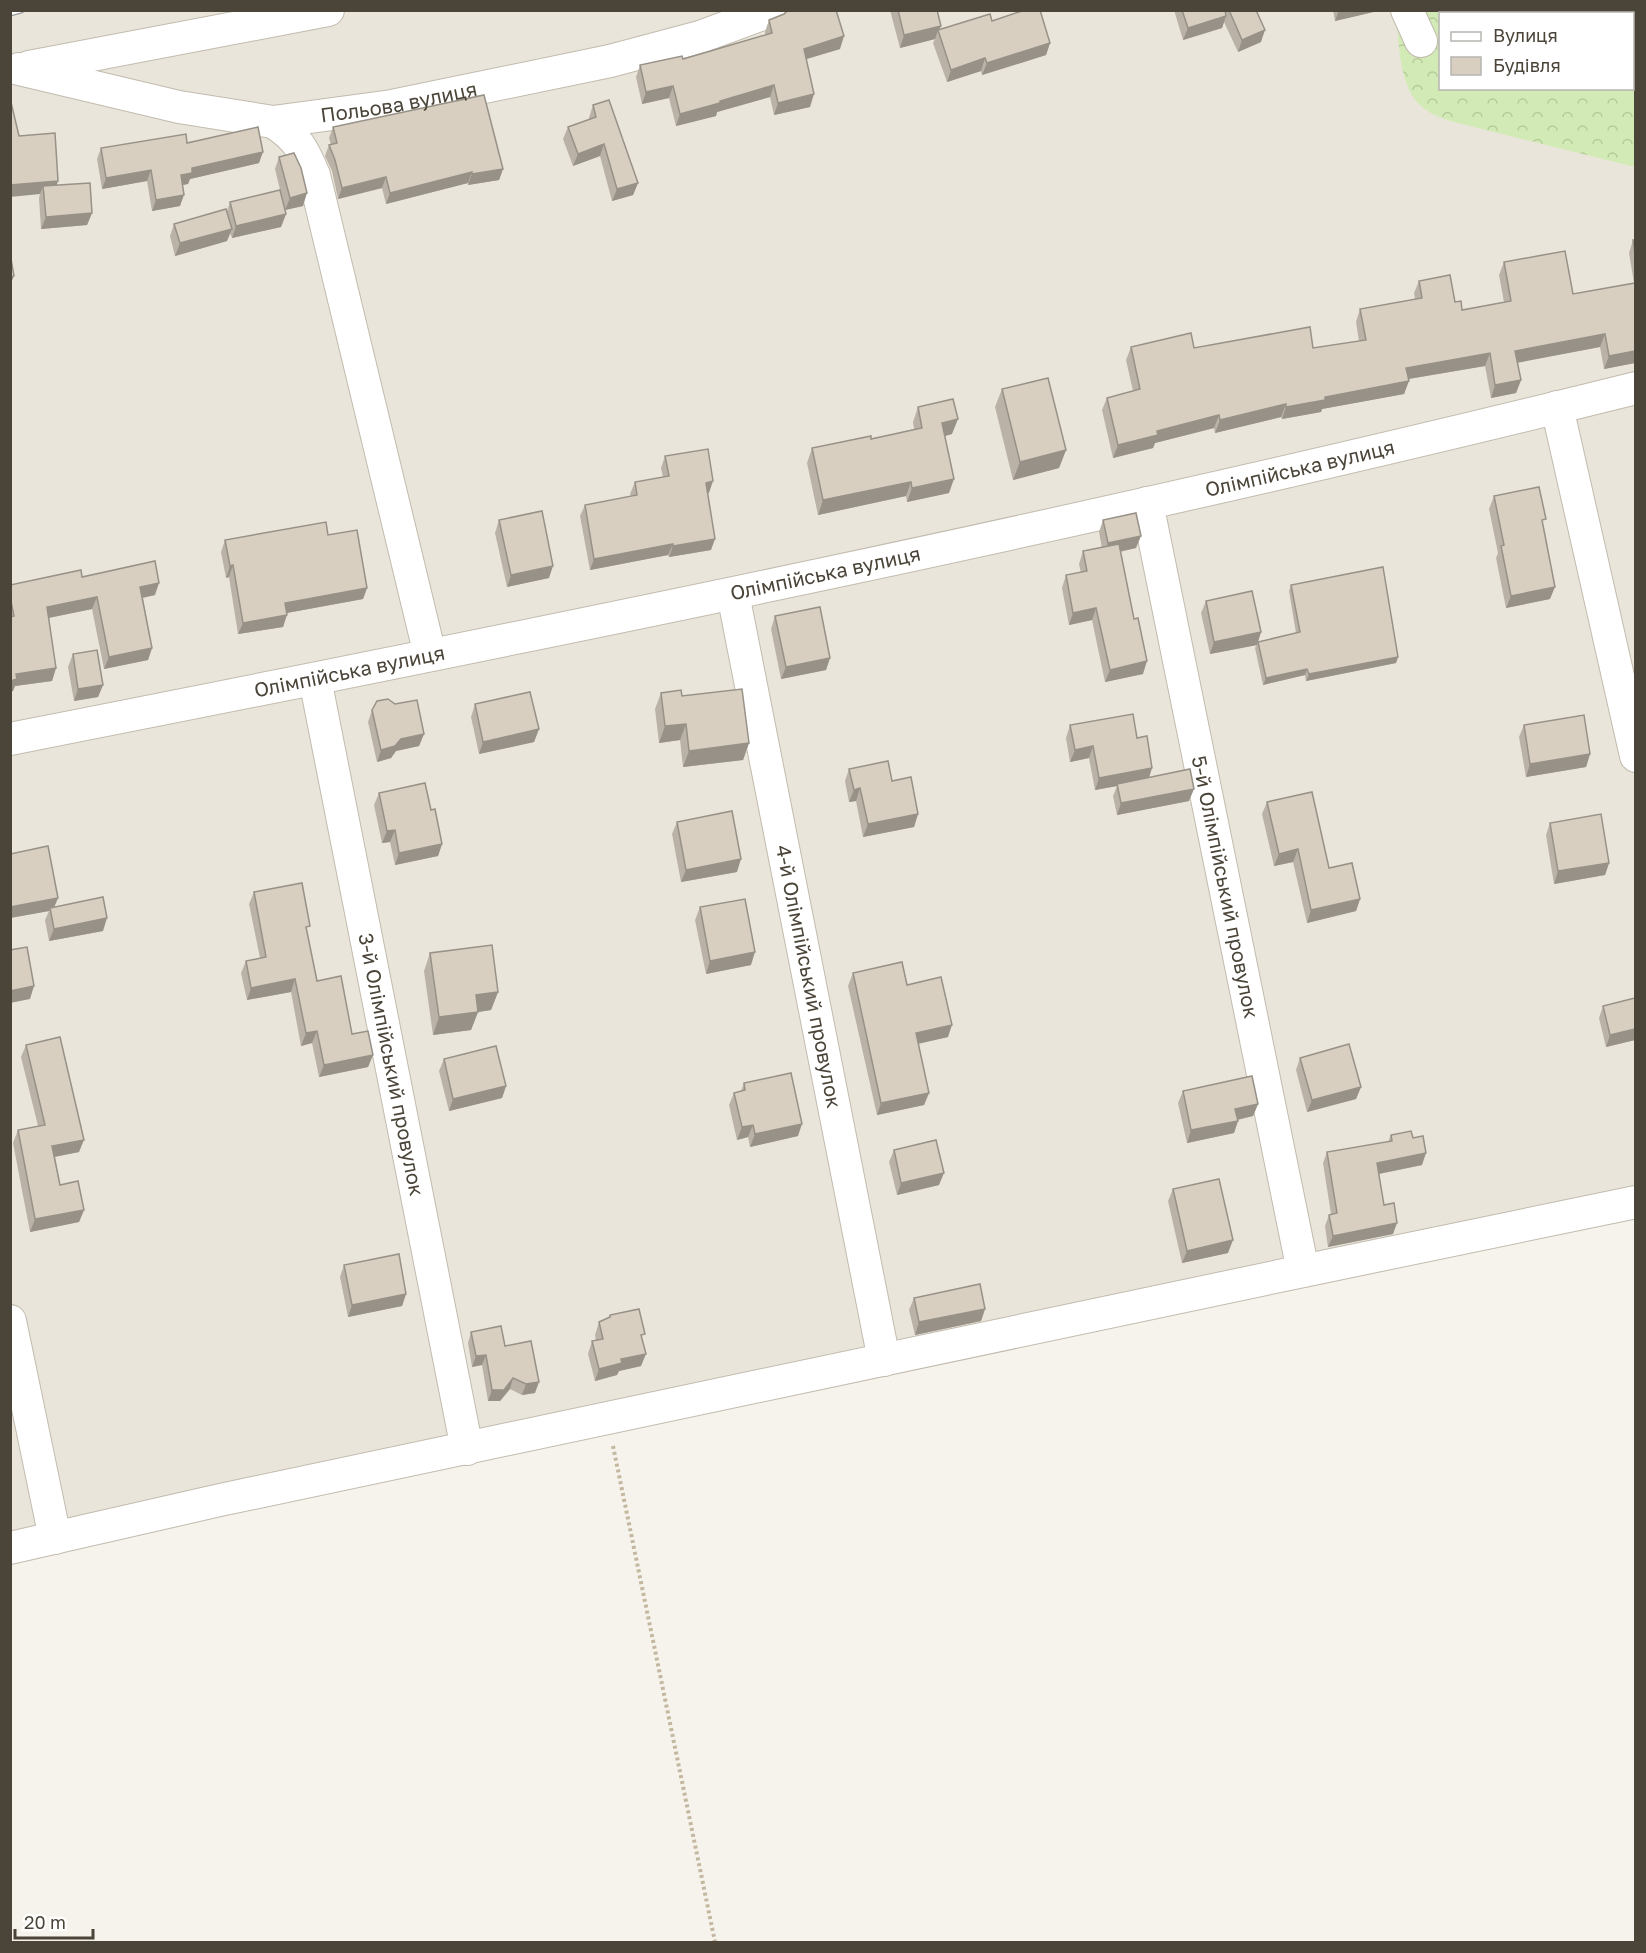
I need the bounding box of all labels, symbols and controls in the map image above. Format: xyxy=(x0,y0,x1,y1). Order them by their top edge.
legend xyxy=(1439,12,1634,90)
text: Вулиця xyxy=(1493,24,1558,46)
text: Будівля xyxy=(1493,54,1561,76)
street label: Польова вулиця xyxy=(319,76,479,126)
street label: Олімпійська вулиця xyxy=(1203,434,1397,501)
street label: Олімпійська вулиця xyxy=(728,541,923,604)
street label: Олімпійська вулиця xyxy=(252,640,447,701)
street label: 5-й Олімпійський провулок xyxy=(1188,754,1264,1020)
street label: 4-й Олімпійський провулок xyxy=(772,843,847,1110)
street label: 3-й Олімпійський провулок xyxy=(354,931,430,1198)
scale bar xyxy=(15,1902,93,1940)
text: 20 m xyxy=(24,1911,66,1933)

